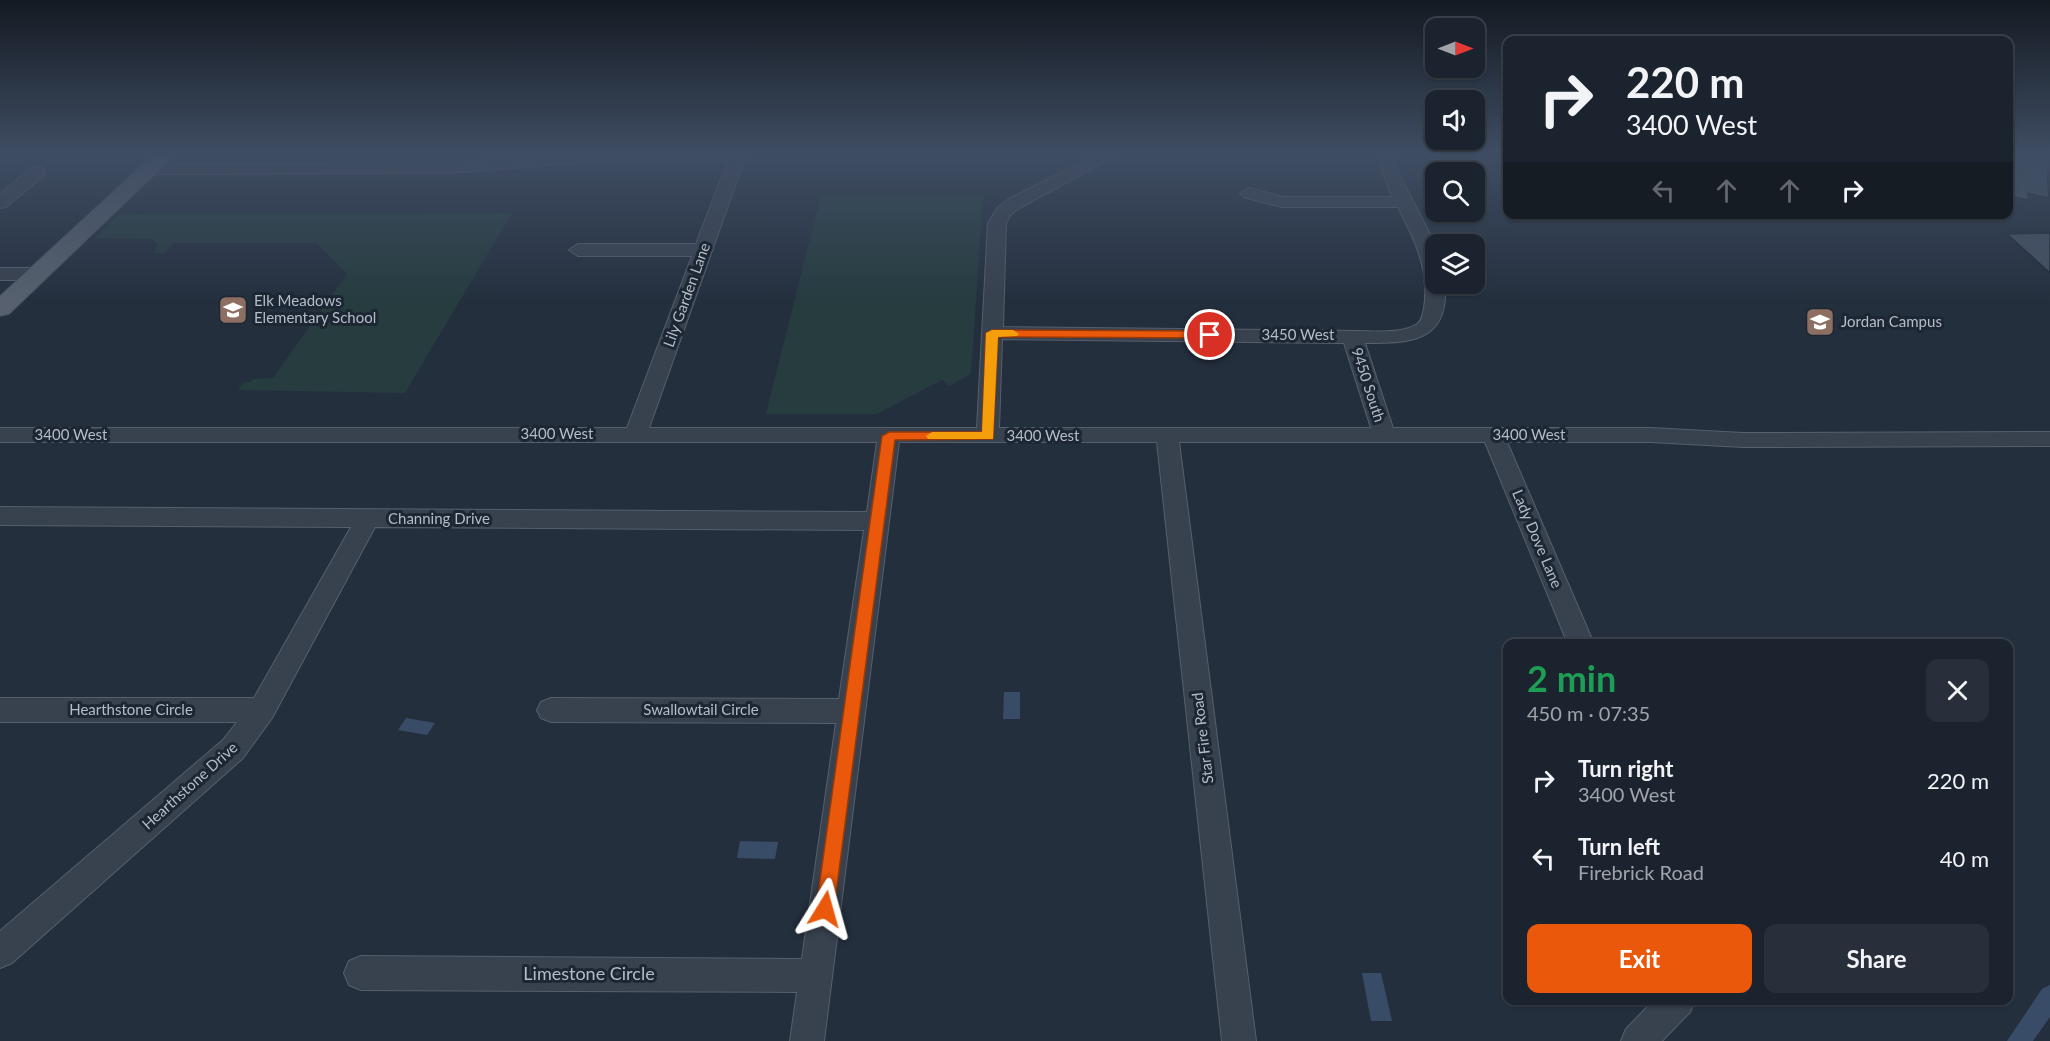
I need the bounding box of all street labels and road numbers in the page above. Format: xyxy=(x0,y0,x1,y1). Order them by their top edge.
street label: Lily Garden Lane xyxy=(659,240,713,349)
street label: 3450 West xyxy=(1262,325,1335,343)
street label: 9450 South xyxy=(1348,345,1389,424)
street label: 3400 West xyxy=(521,424,594,442)
street label: 3400 West xyxy=(35,425,108,443)
street label: 3400 West xyxy=(1493,425,1566,443)
street label: 3400 West xyxy=(1007,426,1080,444)
street label: Lady Dove Lane xyxy=(1509,487,1567,591)
street label: Channing Drive xyxy=(388,509,490,527)
street label: Star Fire Road xyxy=(1187,691,1217,785)
street label: Hearthstone Circle xyxy=(69,700,193,718)
street label: Swallowtail Circle xyxy=(643,700,759,718)
street label: Hearthstone Drive xyxy=(138,738,241,833)
street label: Limestone Circle xyxy=(523,962,655,984)

